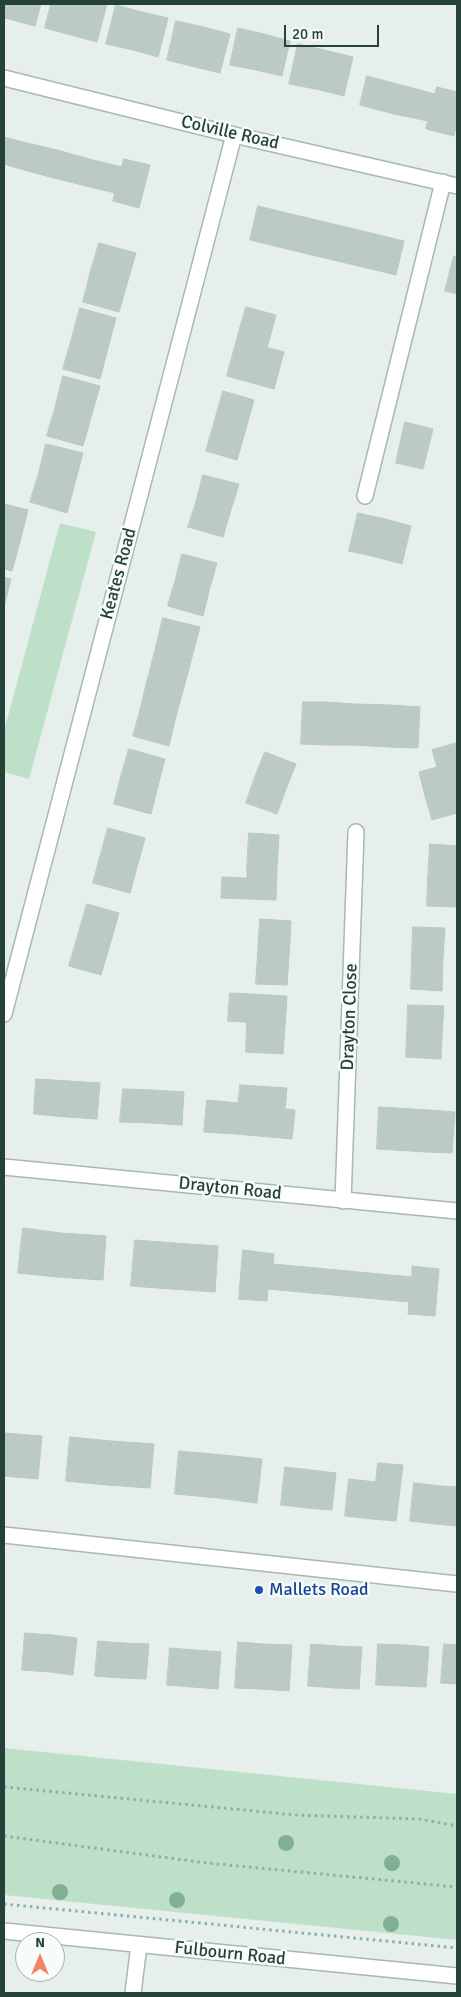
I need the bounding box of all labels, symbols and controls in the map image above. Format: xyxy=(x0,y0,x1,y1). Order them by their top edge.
scale bar xyxy=(286,15,381,47)
text: 20 m xyxy=(292,25,323,43)
street label: Colville Road xyxy=(179,111,281,155)
street label: Keates Road xyxy=(96,526,142,622)
street label: Drayton Close xyxy=(337,963,363,1071)
street label: Drayton Road xyxy=(177,1173,283,1205)
place label: Mallets Road xyxy=(269,1579,369,1601)
marker: Mallets Road xyxy=(253,1584,265,1596)
north arrow xyxy=(15,1932,65,1982)
text: N xyxy=(35,1934,45,1951)
street label: Fulbourn Road xyxy=(173,1937,287,1971)

